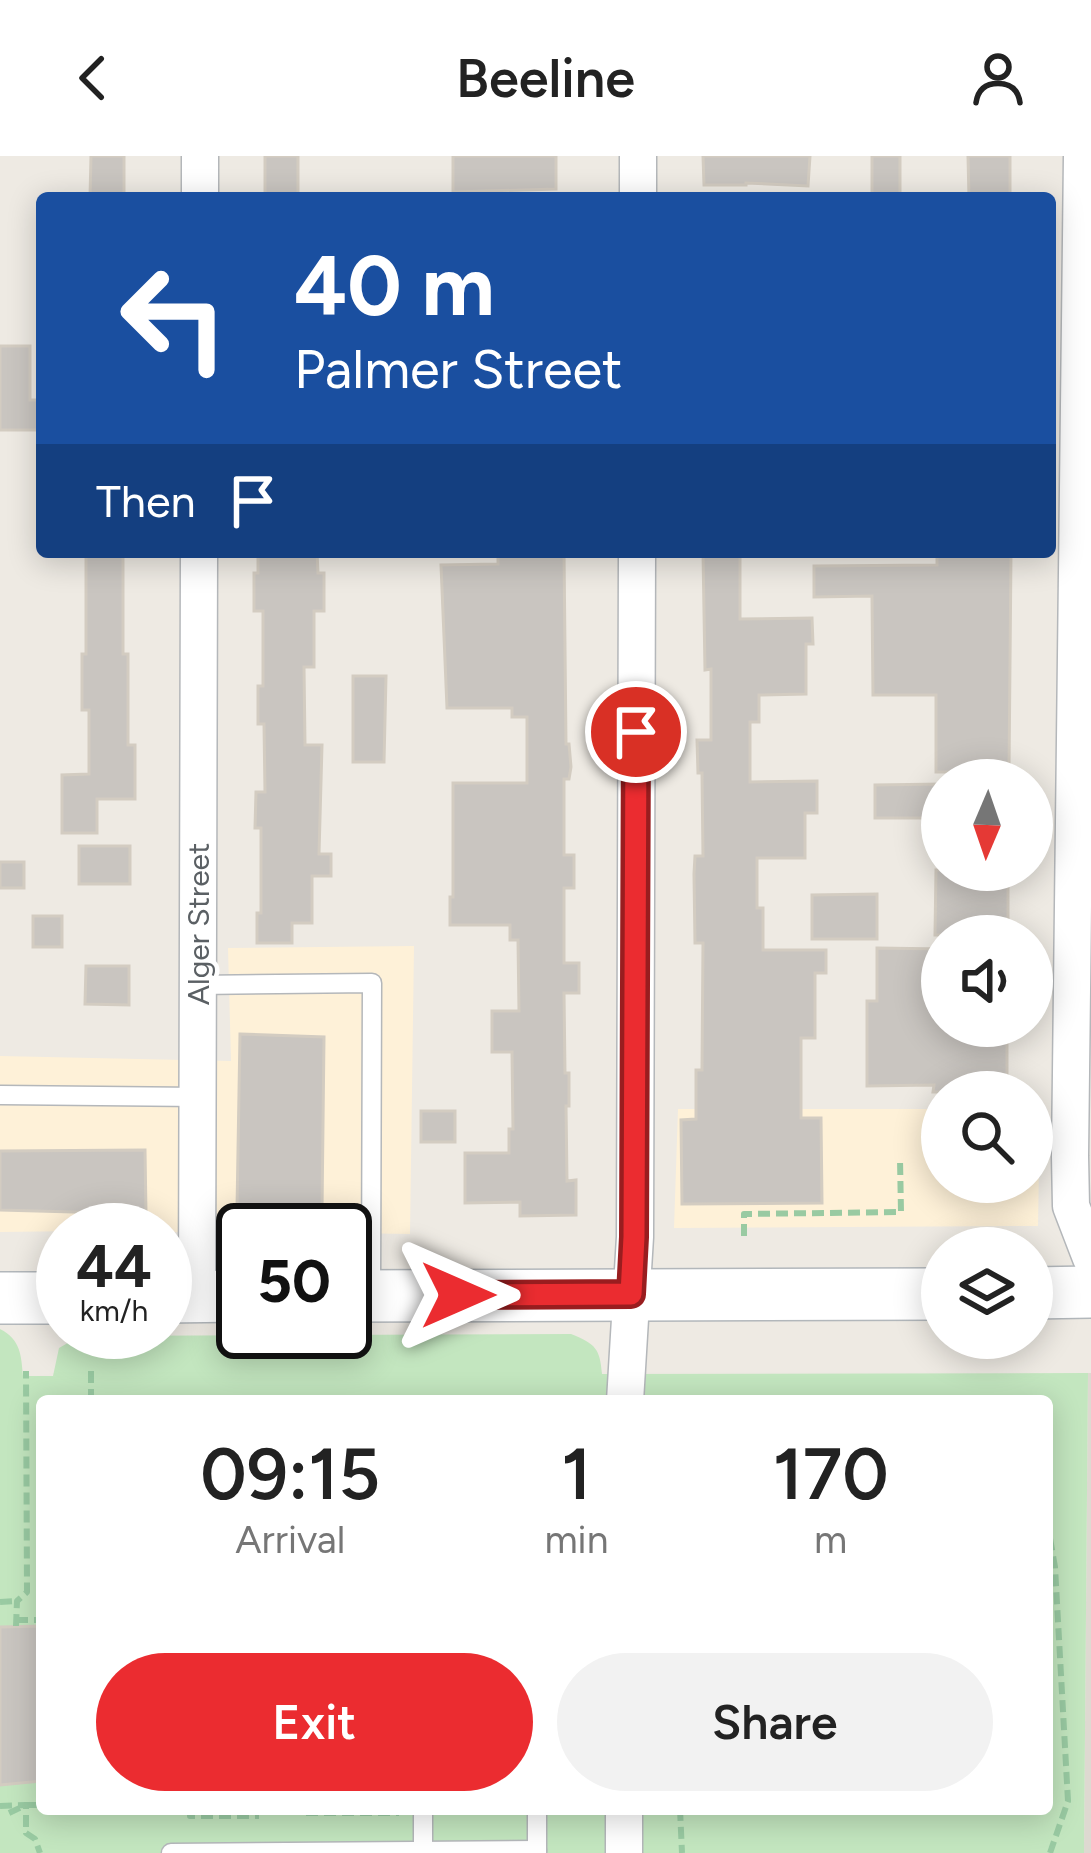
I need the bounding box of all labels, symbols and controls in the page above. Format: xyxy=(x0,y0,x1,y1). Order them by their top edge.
icon: back xyxy=(60,45,126,111)
icon: person xyxy=(965,45,1031,111)
text: Beeline xyxy=(456,46,635,111)
text: 40 m xyxy=(294,235,495,336)
icon: left xyxy=(96,240,252,396)
text: Palmer Street xyxy=(294,337,622,402)
icon: arrive xyxy=(220,468,286,534)
text: Then xyxy=(96,474,196,528)
pin xyxy=(585,681,687,783)
icon: arrive xyxy=(603,699,669,765)
north arrow xyxy=(921,759,1053,891)
map controls xyxy=(921,759,1053,1359)
street label: Alger Street xyxy=(180,843,217,1005)
button: sound xyxy=(921,915,1053,1047)
button: search xyxy=(921,1071,1053,1203)
speed limit sign: 50 xyxy=(216,1203,372,1359)
button: layers xyxy=(921,1227,1053,1359)
text: 44 xyxy=(76,1230,152,1302)
position arrow xyxy=(395,1232,521,1358)
text: km/h xyxy=(80,1292,148,1329)
text: 09:15 xyxy=(200,1431,380,1517)
text: 1 xyxy=(561,1431,591,1517)
text: 170 xyxy=(773,1431,889,1517)
text: Arrival xyxy=(235,1516,345,1563)
text: min xyxy=(544,1516,608,1563)
text: m xyxy=(814,1516,847,1563)
button: Exit xyxy=(96,1653,533,1791)
button: Share xyxy=(557,1653,993,1791)

